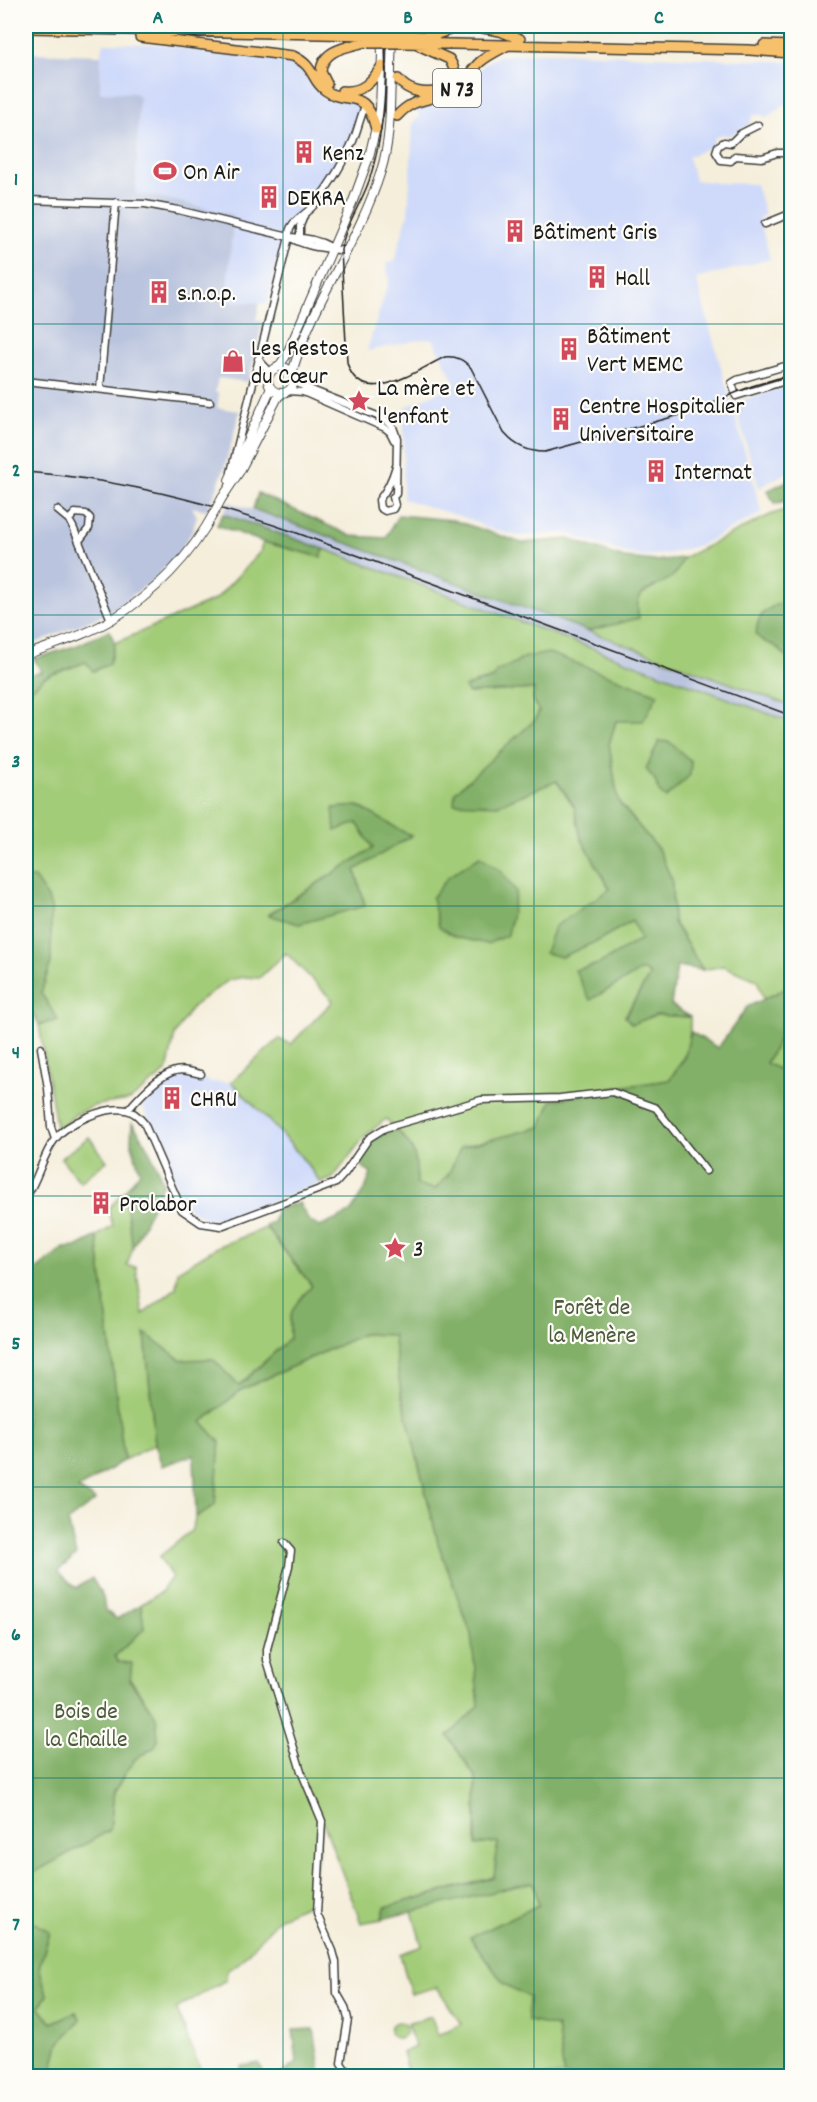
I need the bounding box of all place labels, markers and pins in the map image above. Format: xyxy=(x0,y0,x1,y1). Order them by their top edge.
place label: Kenz xyxy=(322,138,364,172)
building icon: Kenz xyxy=(291,139,317,165)
place label: On Air xyxy=(183,157,240,191)
sports icon: On Air xyxy=(152,158,178,184)
place label: DEKRA xyxy=(287,183,346,217)
building icon: DEKRA xyxy=(256,184,282,210)
place label: Bâtiment Gris xyxy=(533,217,658,251)
building icon: Bâtiment Gris xyxy=(502,218,528,244)
place label: Hall xyxy=(615,263,650,297)
building icon: Hall xyxy=(584,264,610,290)
place label: s.n.o.p. xyxy=(177,278,236,312)
building icon: s.n.o.p. xyxy=(146,279,172,305)
place label: Bâtiment Vert MEMC xyxy=(587,321,683,383)
place label: Les Restos du Cœur xyxy=(251,333,349,395)
building icon: Bâtiment Vert MEMC xyxy=(556,336,582,362)
shop icon: Les Restos du Cœur xyxy=(220,348,246,374)
place label: La mère et l'enfant xyxy=(377,373,475,435)
place icon: La mère et l'enfant xyxy=(346,388,372,414)
place label: Centre Hospitalier Universitaire xyxy=(579,391,745,453)
building icon: Centre Hospitalier Universitaire xyxy=(548,406,574,432)
place label: Internat xyxy=(674,457,752,491)
building icon: Internat xyxy=(643,458,669,484)
place label: CHRU xyxy=(190,1084,237,1118)
building icon: CHRU xyxy=(159,1085,185,1111)
place label: Prolabor xyxy=(119,1189,197,1223)
building icon: Prolabor xyxy=(88,1190,114,1216)
place label: 3 xyxy=(413,1234,424,1268)
place icon: 3 xyxy=(382,1235,408,1261)

